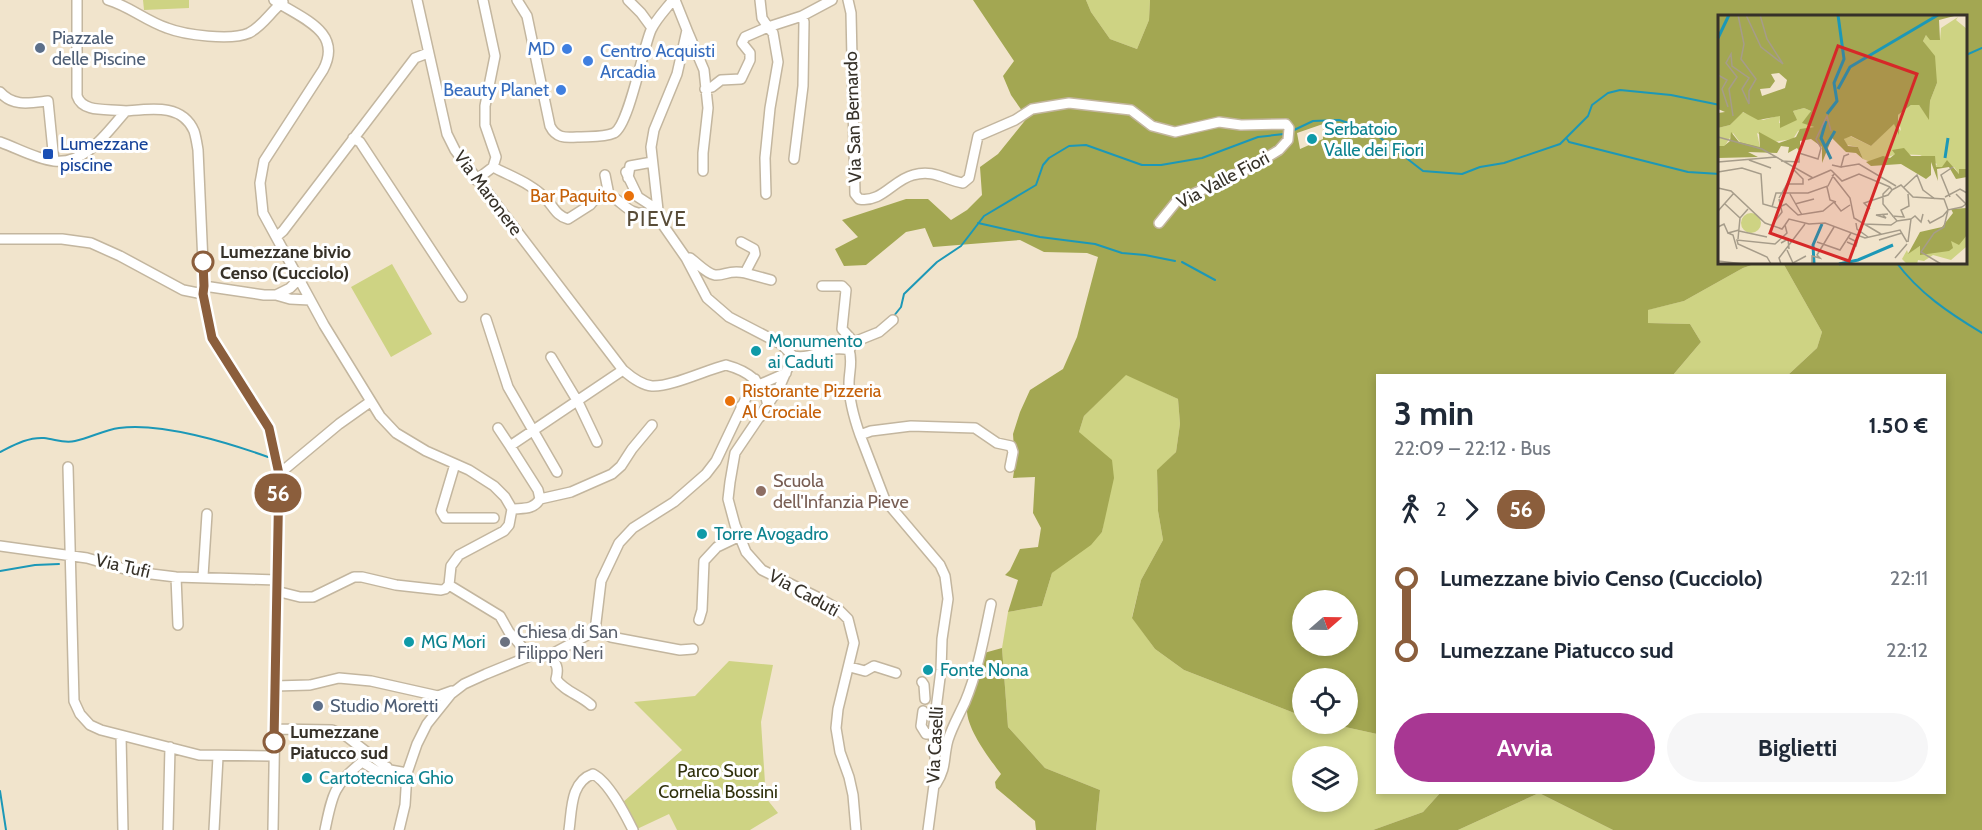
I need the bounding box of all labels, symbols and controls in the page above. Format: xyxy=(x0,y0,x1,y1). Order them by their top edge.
inset map xyxy=(1718,15,1967,264)
place label: Piazzale delle Piscine xyxy=(52,27,146,70)
place label: MD xyxy=(527,38,555,60)
place label: Centro Acquisti Arcadia xyxy=(600,40,715,83)
marker: Piazzale delle Piscine xyxy=(33,41,47,55)
marker: MD xyxy=(560,42,574,56)
street label: Via San Bernardo xyxy=(840,51,866,183)
marker: Centro Acquisti Arcadia xyxy=(581,54,595,68)
place label: Beauty Planet xyxy=(443,79,549,101)
marker: Beauty Planet xyxy=(554,83,568,97)
place label: Serbatoio Valle dei Fiori xyxy=(1324,118,1424,161)
marker: Serbatoio Valle dei Fiori xyxy=(1305,132,1319,146)
place label: Lumezzane piscine xyxy=(60,133,148,176)
street label: Via Maronere xyxy=(449,146,527,240)
street label: Via Valle Fiori xyxy=(1173,146,1273,214)
marker: Lumezzane piscine xyxy=(41,147,55,161)
place label: Bar Paquito xyxy=(530,185,617,207)
marker: Bar Paquito xyxy=(622,189,636,203)
district label: PIEVE xyxy=(627,206,687,231)
place label: Lumezzane bivio Censo (Cucciolo) xyxy=(220,241,351,284)
marker: Lumezzane bivio Censo (Cucciolo) xyxy=(192,251,214,273)
place label: Monumento ai Caduti xyxy=(768,330,863,373)
marker: Monumento ai Caduti xyxy=(749,344,763,358)
place label: Ristorante Pizzeria Al Crociale xyxy=(742,380,882,423)
text: 3 min xyxy=(1394,393,1474,433)
marker: Ristorante Pizzeria Al Crociale xyxy=(723,394,737,408)
text: 1.50 € xyxy=(1869,412,1928,439)
text: 22:09 – 22:12 · Bus xyxy=(1394,436,1551,460)
place label: Scuola dell'Infanzia Pieve xyxy=(773,470,909,513)
line badge: 56 xyxy=(251,474,305,512)
text: 56 xyxy=(266,481,290,506)
marker: Scuola dell'Infanzia Pieve xyxy=(754,484,768,498)
icon: walk xyxy=(1394,493,1427,526)
icon: forward xyxy=(1455,493,1488,526)
text: 2 xyxy=(1436,497,1446,521)
text: 56 xyxy=(1509,497,1533,522)
place label: Torre Avogadro xyxy=(714,523,829,545)
marker: Torre Avogadro xyxy=(695,527,709,541)
street label: Via Tufi xyxy=(93,549,153,583)
street label: Via Caduti xyxy=(765,565,843,621)
text: Lumezzane bivio Censo (Cucciolo) xyxy=(1440,565,1763,592)
text: 22:11 xyxy=(1890,566,1928,590)
north arrow xyxy=(1292,590,1358,656)
map controls xyxy=(1292,590,1358,812)
place label: Chiesa di San Filippo Neri xyxy=(517,621,618,664)
place label: MG Mori xyxy=(421,631,485,653)
marker: MG Mori xyxy=(402,635,416,649)
marker: Chiesa di San Filippo Neri xyxy=(498,635,512,649)
text: Lumezzane Piatucco sud xyxy=(1440,637,1674,664)
text: 22:12 xyxy=(1886,638,1928,662)
place label: Fonte Nona xyxy=(940,659,1029,681)
marker: Fonte Nona xyxy=(921,663,935,677)
button: locate xyxy=(1292,668,1358,734)
place label: Studio Moretti xyxy=(330,695,438,717)
marker: Studio Moretti xyxy=(311,699,325,713)
street label: Via Caselli xyxy=(922,706,948,784)
button: Avvia xyxy=(1394,713,1655,782)
button: Biglietti xyxy=(1667,713,1928,782)
place label: Lumezzane Piatucco sud xyxy=(290,721,388,764)
marker: Lumezzane Piatucco sud xyxy=(263,731,285,753)
button: layers xyxy=(1292,746,1358,812)
park label: Parco Suor Cornelia Bossini xyxy=(658,760,778,803)
place label: Cartotecnica Ghio xyxy=(319,767,454,789)
marker: Cartotecnica Ghio xyxy=(300,771,314,785)

